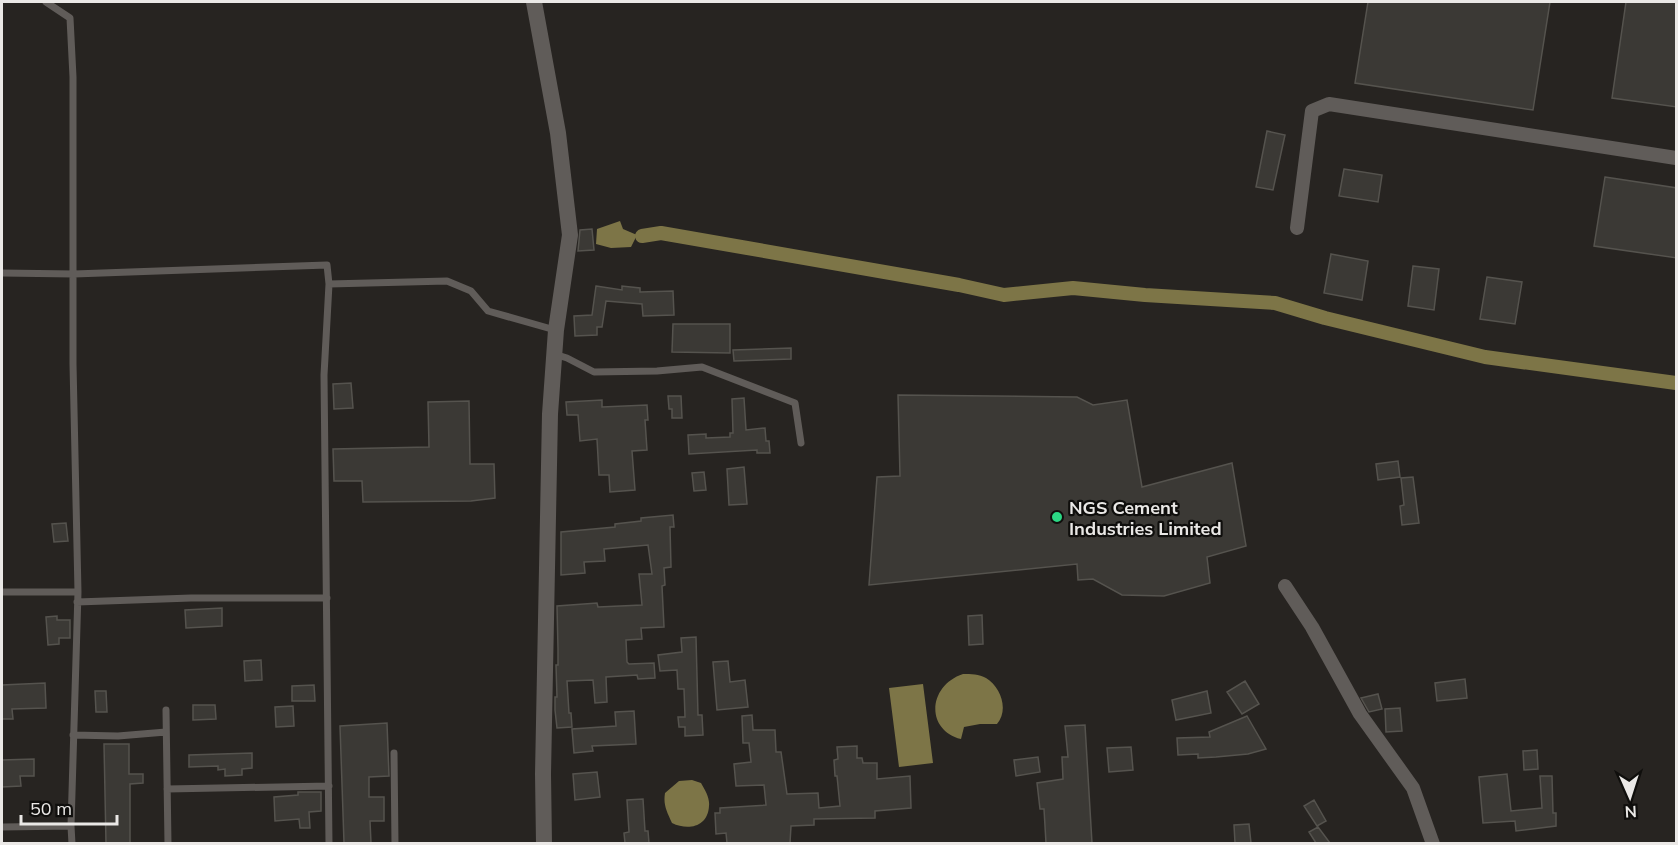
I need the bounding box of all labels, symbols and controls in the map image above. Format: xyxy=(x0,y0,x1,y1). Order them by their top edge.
place label: NGS Cement Industries Limited xyxy=(1069,496,1222,540)
marker: NGS Cement Industries Limited xyxy=(1050,510,1064,524)
north arrow xyxy=(1600,767,1660,827)
scale bar xyxy=(21,788,117,826)
text: 50 m xyxy=(30,797,72,820)
text: N xyxy=(1624,802,1637,822)

